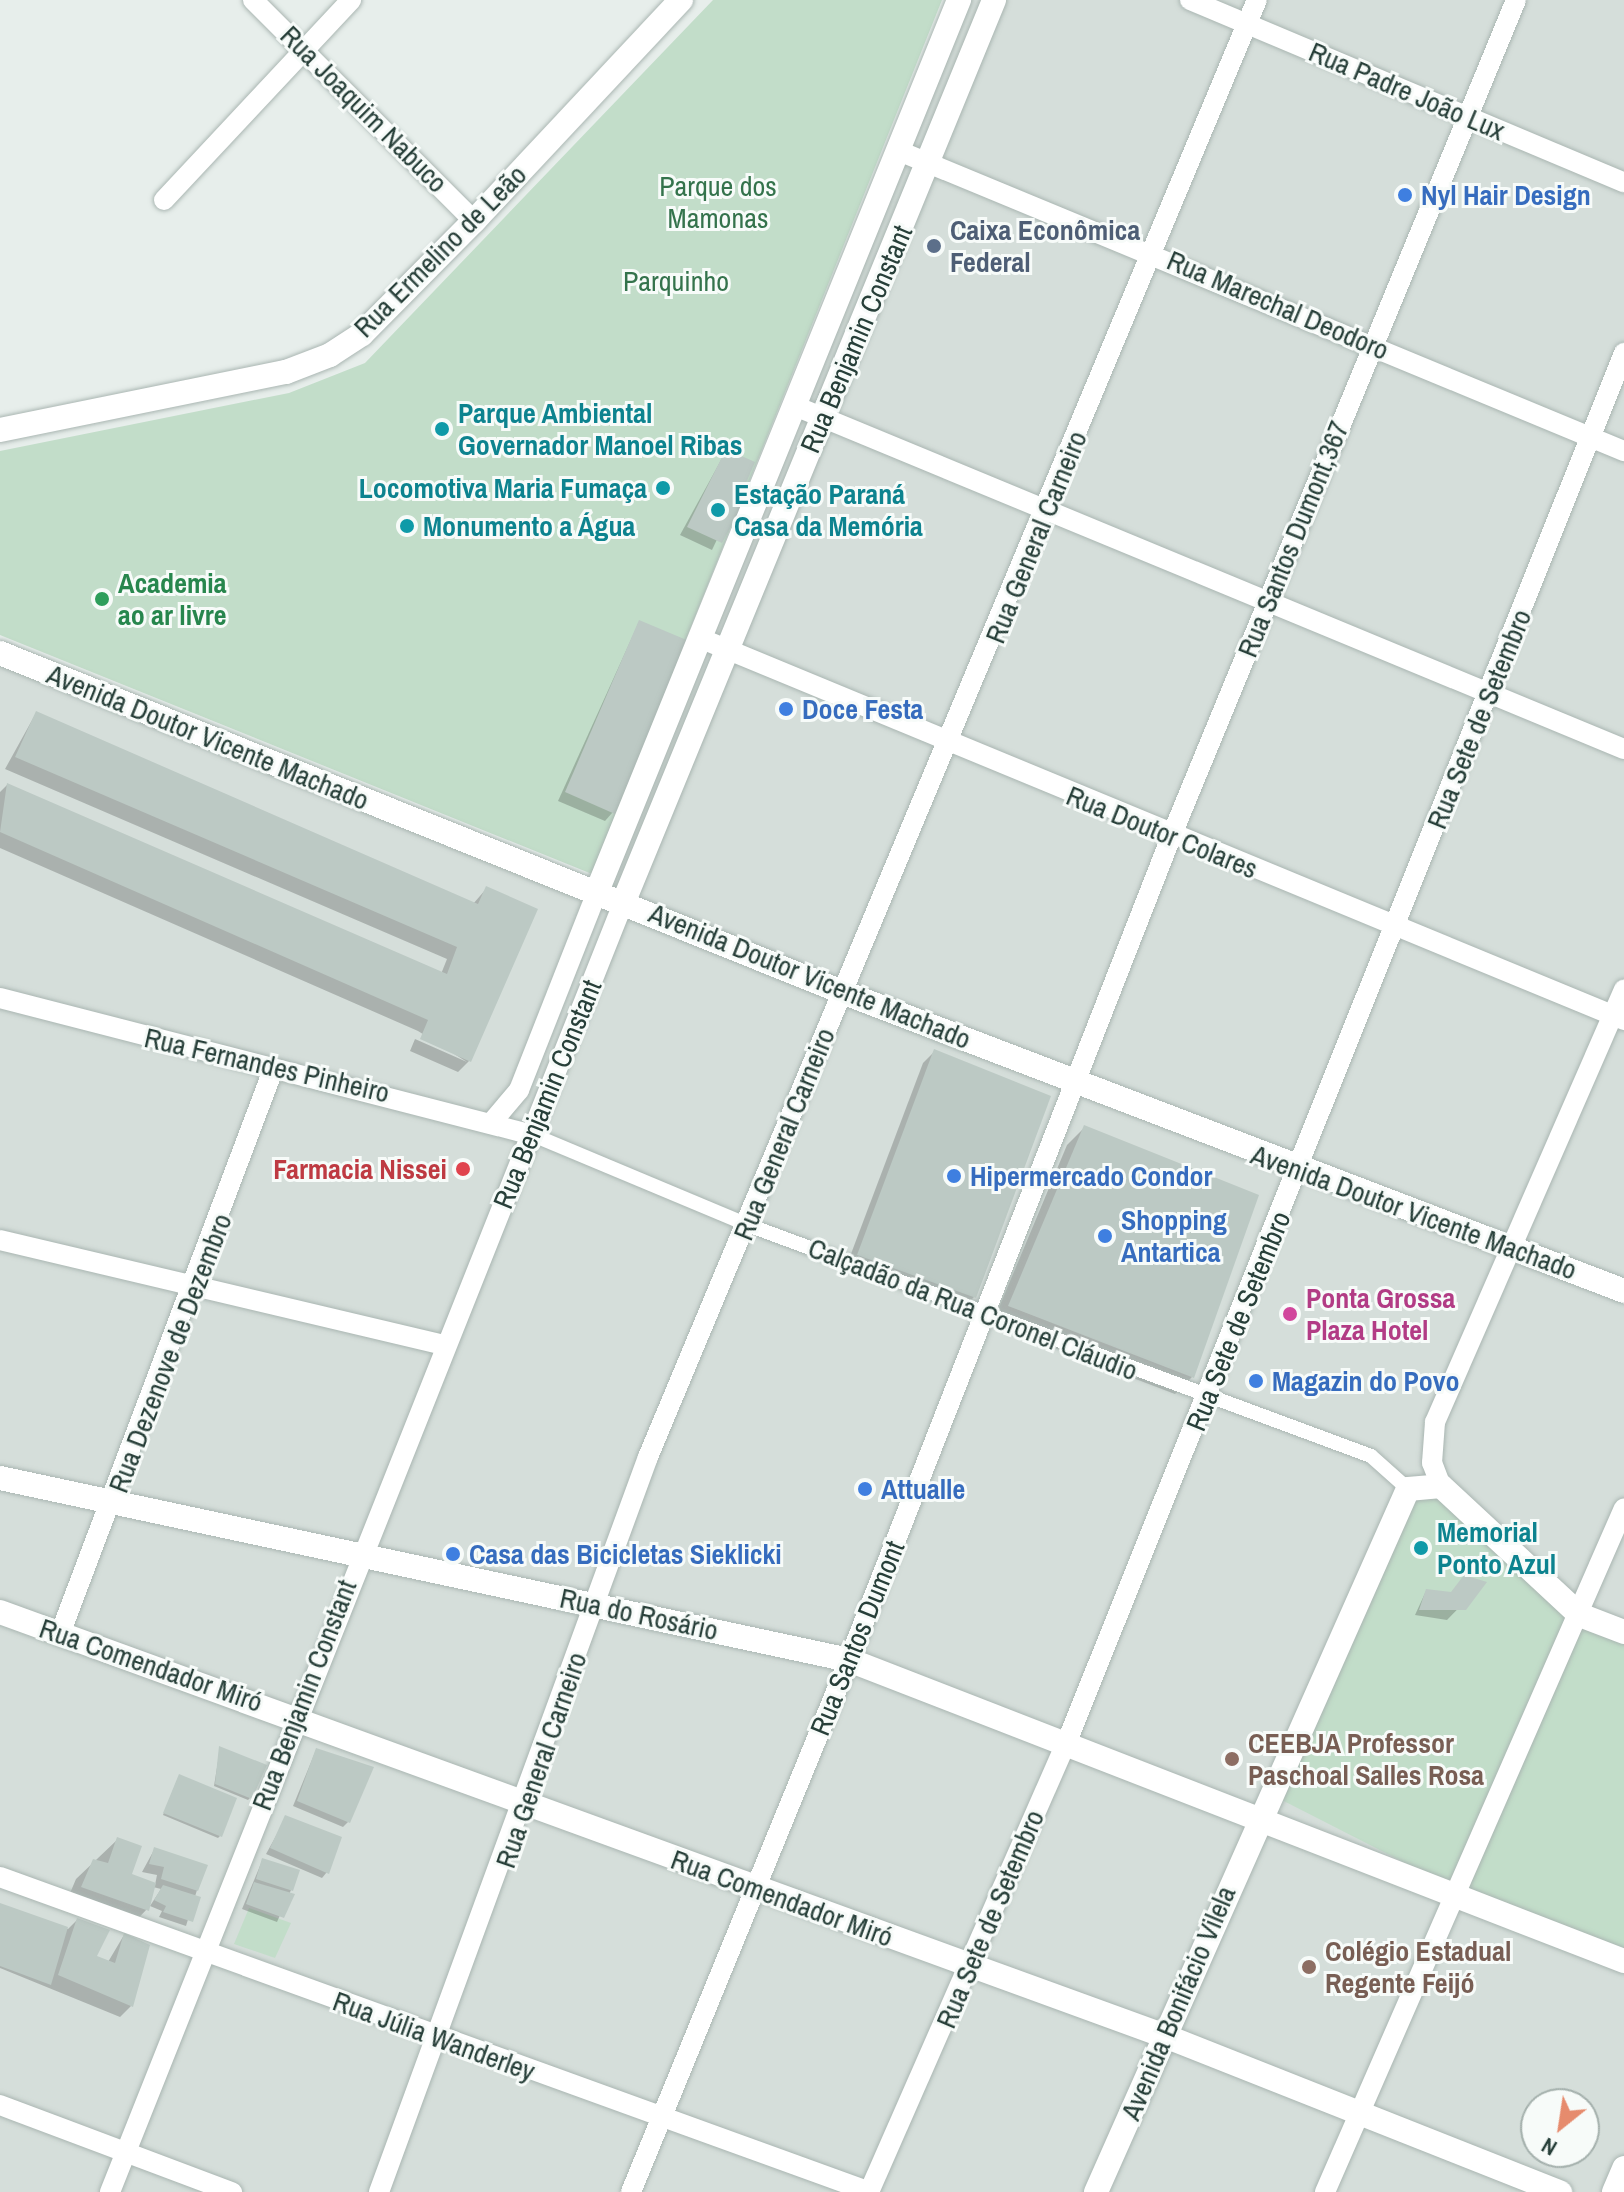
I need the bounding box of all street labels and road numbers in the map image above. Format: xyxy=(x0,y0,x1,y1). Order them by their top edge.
street label: Rua Joaquim Nabuco xyxy=(274,19,454,199)
street label: Rua Padre João Lux xyxy=(1304,35,1510,147)
street label: Rua Ermelino de Leão xyxy=(347,158,533,344)
street label: Rua Benjamin Constant xyxy=(793,220,919,458)
street label: Rua Marechal Deodoro xyxy=(1162,243,1394,367)
street label: Rua Santos Dumont,367 xyxy=(1230,416,1356,662)
street label: Rua General Carneiro xyxy=(978,426,1094,648)
street label: Rua Sete de Setembro xyxy=(1420,604,1538,834)
street label: Avenida Doutor Vicente Machado xyxy=(42,657,374,817)
street label: Rua Doutor Colares xyxy=(1062,778,1262,886)
street label: Avenida Doutor Vicente Machado xyxy=(644,896,976,1056)
street label: Rua Benjamin Constant xyxy=(486,975,608,1213)
street label: Rua Fernandes Pinheiro xyxy=(141,1020,393,1110)
street label: Rua General Carneiro xyxy=(726,1023,842,1245)
street label: Avenida Doutor Vicente Machado xyxy=(1247,1137,1581,1287)
street label: Rua Sete de Setembro xyxy=(1179,1206,1297,1436)
street label: Rua Dezenove de Dezembro xyxy=(101,1209,239,1497)
street label: Calçadão da Rua Coronel Cláudio xyxy=(804,1231,1142,1387)
street label: Rua Santos Dumont xyxy=(803,1536,911,1740)
street label: Rua Benjamin Constant xyxy=(245,1575,363,1815)
street label: Rua do Rosário xyxy=(557,1581,721,1647)
street label: Rua Comendador Miró xyxy=(35,1611,267,1719)
street label: Rua General Carneiro xyxy=(488,1648,594,1872)
street label: Rua Sete de Setembro xyxy=(929,1805,1051,2033)
street label: Rua Comendador Miró xyxy=(667,1842,897,1954)
street label: Avenida Bonifácio Vilela xyxy=(1114,1881,1242,2125)
street label: Rua Júlia Wanderley xyxy=(329,1984,539,2088)

